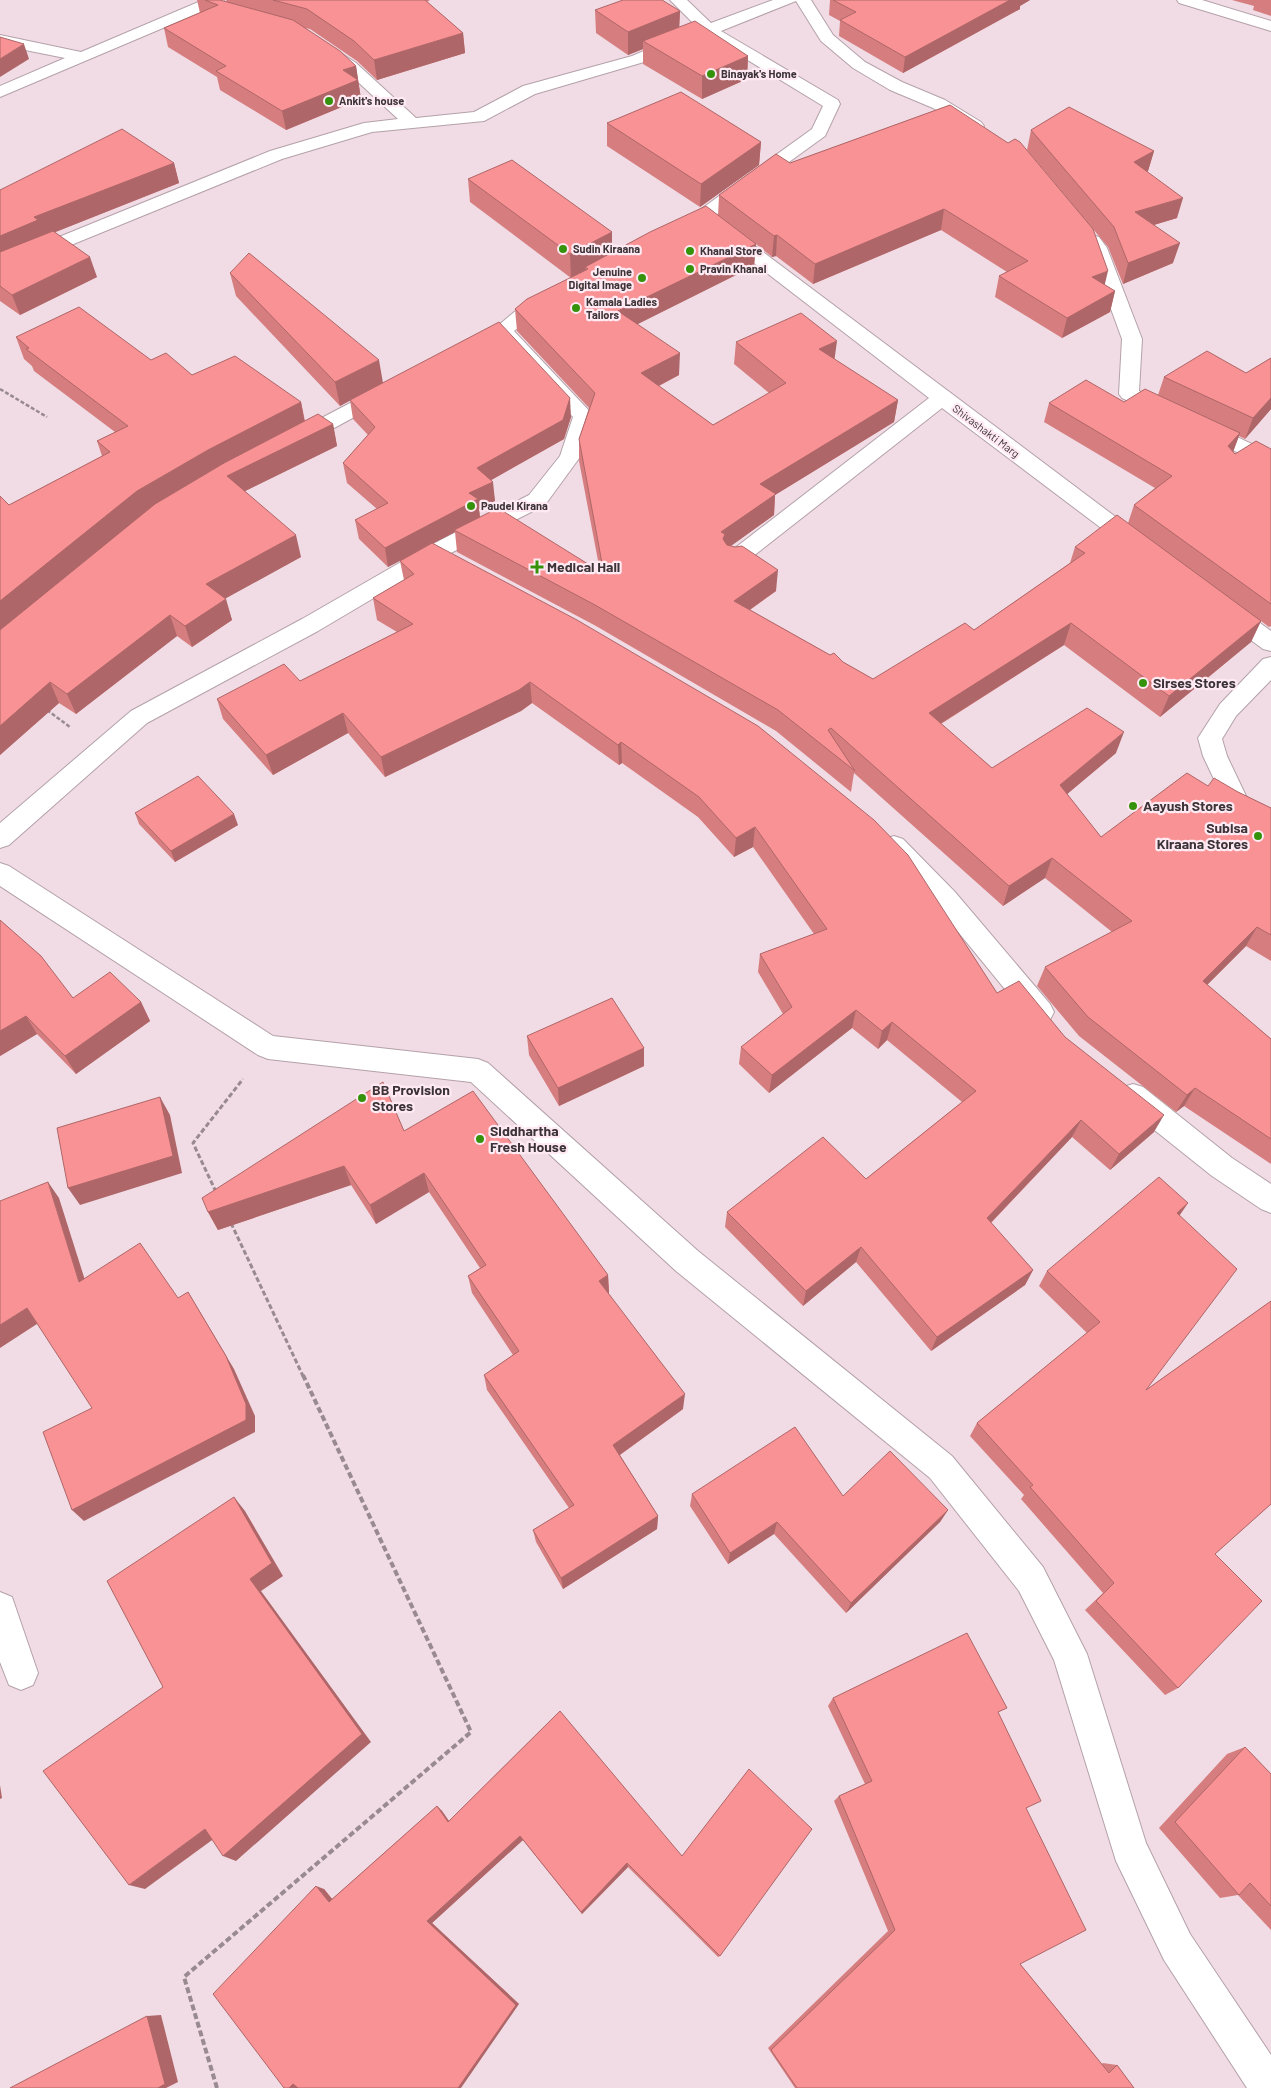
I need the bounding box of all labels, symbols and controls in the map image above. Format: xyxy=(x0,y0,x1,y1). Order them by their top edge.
place label: Binayak's Home xyxy=(721,67,797,80)
marker: Binayak's Home xyxy=(705,68,717,80)
place label: Ankit's house xyxy=(339,94,404,107)
marker: Ankit's house xyxy=(323,95,335,107)
place label: Sudin Kiraana xyxy=(573,242,640,255)
marker: Sudin Kiraana xyxy=(557,243,569,255)
place label: Khanal Store xyxy=(700,244,762,257)
marker: Khanal Store xyxy=(684,245,696,257)
place label: Pravin Khanal xyxy=(700,262,767,275)
marker: Pravin Khanal xyxy=(684,263,696,275)
place label: Jenuine Digital Image xyxy=(569,265,632,291)
marker: Jenuine Digital Image xyxy=(636,272,648,284)
place label: Kamala Ladies Tailors xyxy=(586,295,657,321)
marker: Kamala Ladies Tailors xyxy=(570,302,582,314)
street label: Shivashakti Marg xyxy=(950,401,1022,460)
place label: Paudel Kirana xyxy=(481,499,548,512)
marker: Paudel Kirana xyxy=(465,500,477,512)
place label: Medical Hall xyxy=(547,558,620,575)
marker: Medical Hall xyxy=(531,561,543,573)
place label: Sirses Stores xyxy=(1153,674,1236,691)
marker: Sirses Stores xyxy=(1137,677,1149,689)
place label: Aayush Stores xyxy=(1143,797,1233,814)
marker: Aayush Stores xyxy=(1127,800,1139,812)
place label: Subisa Kiraana Stores xyxy=(1157,819,1248,852)
marker: Subisa Kiraana Stores xyxy=(1252,830,1264,842)
place label: BB Provision Stores xyxy=(372,1081,450,1114)
marker: BB Provision Stores xyxy=(356,1092,368,1104)
place label: Siddhartha Fresh House xyxy=(490,1122,567,1155)
marker: Siddhartha Fresh House xyxy=(474,1133,486,1145)

